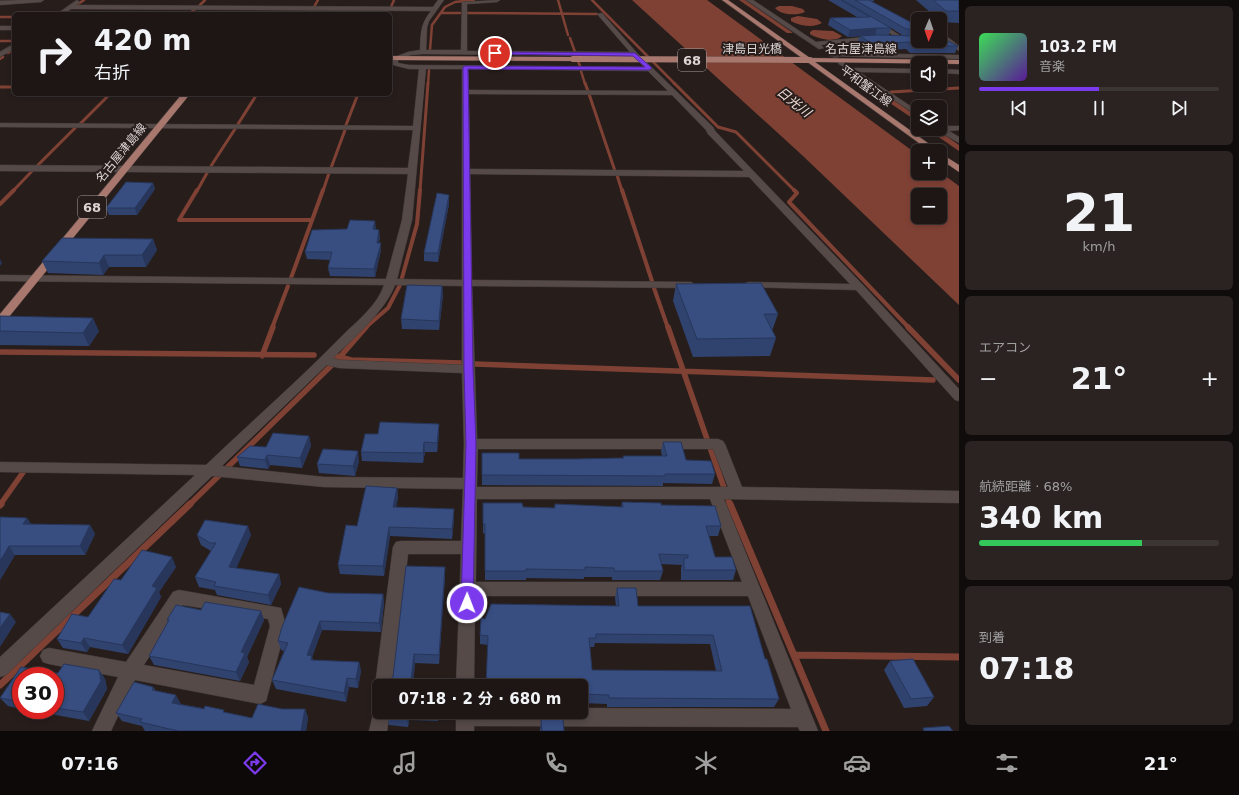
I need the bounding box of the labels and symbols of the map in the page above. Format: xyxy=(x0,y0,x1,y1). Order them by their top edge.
north arrow xyxy=(911,12,947,48)
pin xyxy=(478,36,512,70)
street label: 津島日光橋 xyxy=(722,42,782,56)
street label: 名古屋津島線 xyxy=(825,42,897,56)
road number: 68 xyxy=(678,49,706,71)
street label: 平和蟹江線 xyxy=(838,63,894,109)
water label: 日光川 xyxy=(774,84,815,121)
street label: 名古屋津島線 xyxy=(93,121,149,185)
road number: 68 xyxy=(78,196,106,218)
position arrow xyxy=(446,582,488,624)
speed limit sign: 30 xyxy=(12,667,64,719)

